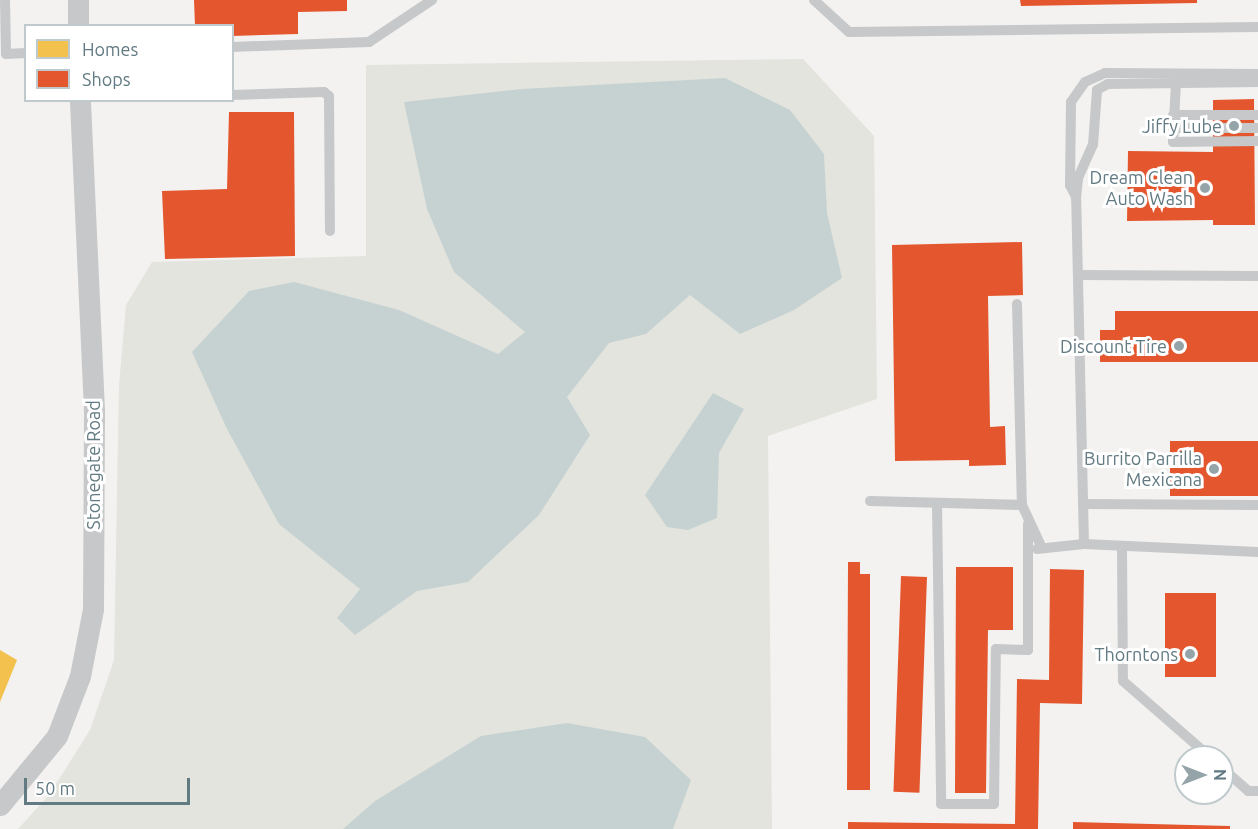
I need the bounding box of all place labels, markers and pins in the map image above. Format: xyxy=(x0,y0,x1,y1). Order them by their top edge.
place label: Jiffy Lube xyxy=(1142,115,1222,137)
marker: Jiffy Lube xyxy=(1227,119,1241,133)
place label: Dream Clean Auto Wash xyxy=(1089,167,1193,210)
marker: Dream Clean Auto Wash xyxy=(1198,181,1212,195)
place label: Discount Tire xyxy=(1060,335,1167,357)
marker: Discount Tire xyxy=(1172,339,1186,353)
place label: Burrito Parrilla Mexicana xyxy=(1084,448,1202,490)
marker: Burrito Parrilla Mexicana xyxy=(1207,462,1221,476)
place label: Thorntons xyxy=(1094,643,1178,665)
marker: Thorntons xyxy=(1183,647,1197,661)

